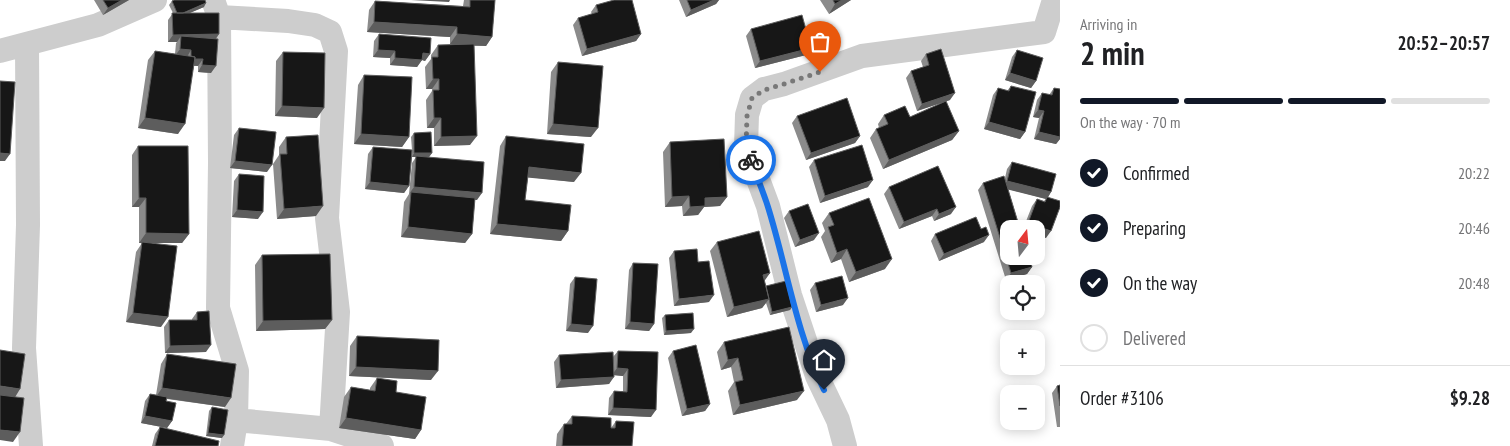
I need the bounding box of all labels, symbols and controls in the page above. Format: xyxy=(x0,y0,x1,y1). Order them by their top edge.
text: Arriving in xyxy=(1080,14,1137,34)
pin xyxy=(799,21,841,72)
icon: bag xyxy=(806,28,834,56)
text: 20:52–20:57 xyxy=(1397,31,1490,55)
text: 2 min xyxy=(1080,32,1145,74)
text: On the way · 70 m xyxy=(1080,112,1180,132)
courier xyxy=(726,135,776,185)
icon: bike xyxy=(737,146,765,174)
icon: check xyxy=(1080,159,1108,187)
text: Confirmed xyxy=(1123,161,1190,185)
text: 20:22 xyxy=(1458,163,1490,183)
icon: check xyxy=(1080,214,1108,242)
text: Preparing xyxy=(1123,216,1186,240)
text: 20:46 xyxy=(1458,218,1490,238)
north arrow xyxy=(1000,220,1045,265)
map controls xyxy=(1000,220,1045,430)
icon: check xyxy=(1080,269,1108,297)
text: On the way xyxy=(1123,271,1197,295)
text: 20:48 xyxy=(1458,273,1490,293)
button: locate xyxy=(1000,275,1045,320)
text: Delivered xyxy=(1123,326,1186,350)
button: + xyxy=(1000,330,1045,375)
pin xyxy=(803,339,845,390)
icon: home xyxy=(810,346,838,374)
button: − xyxy=(1000,385,1045,430)
text: Order #3106 xyxy=(1080,386,1164,410)
text: $9.28 xyxy=(1450,386,1490,410)

